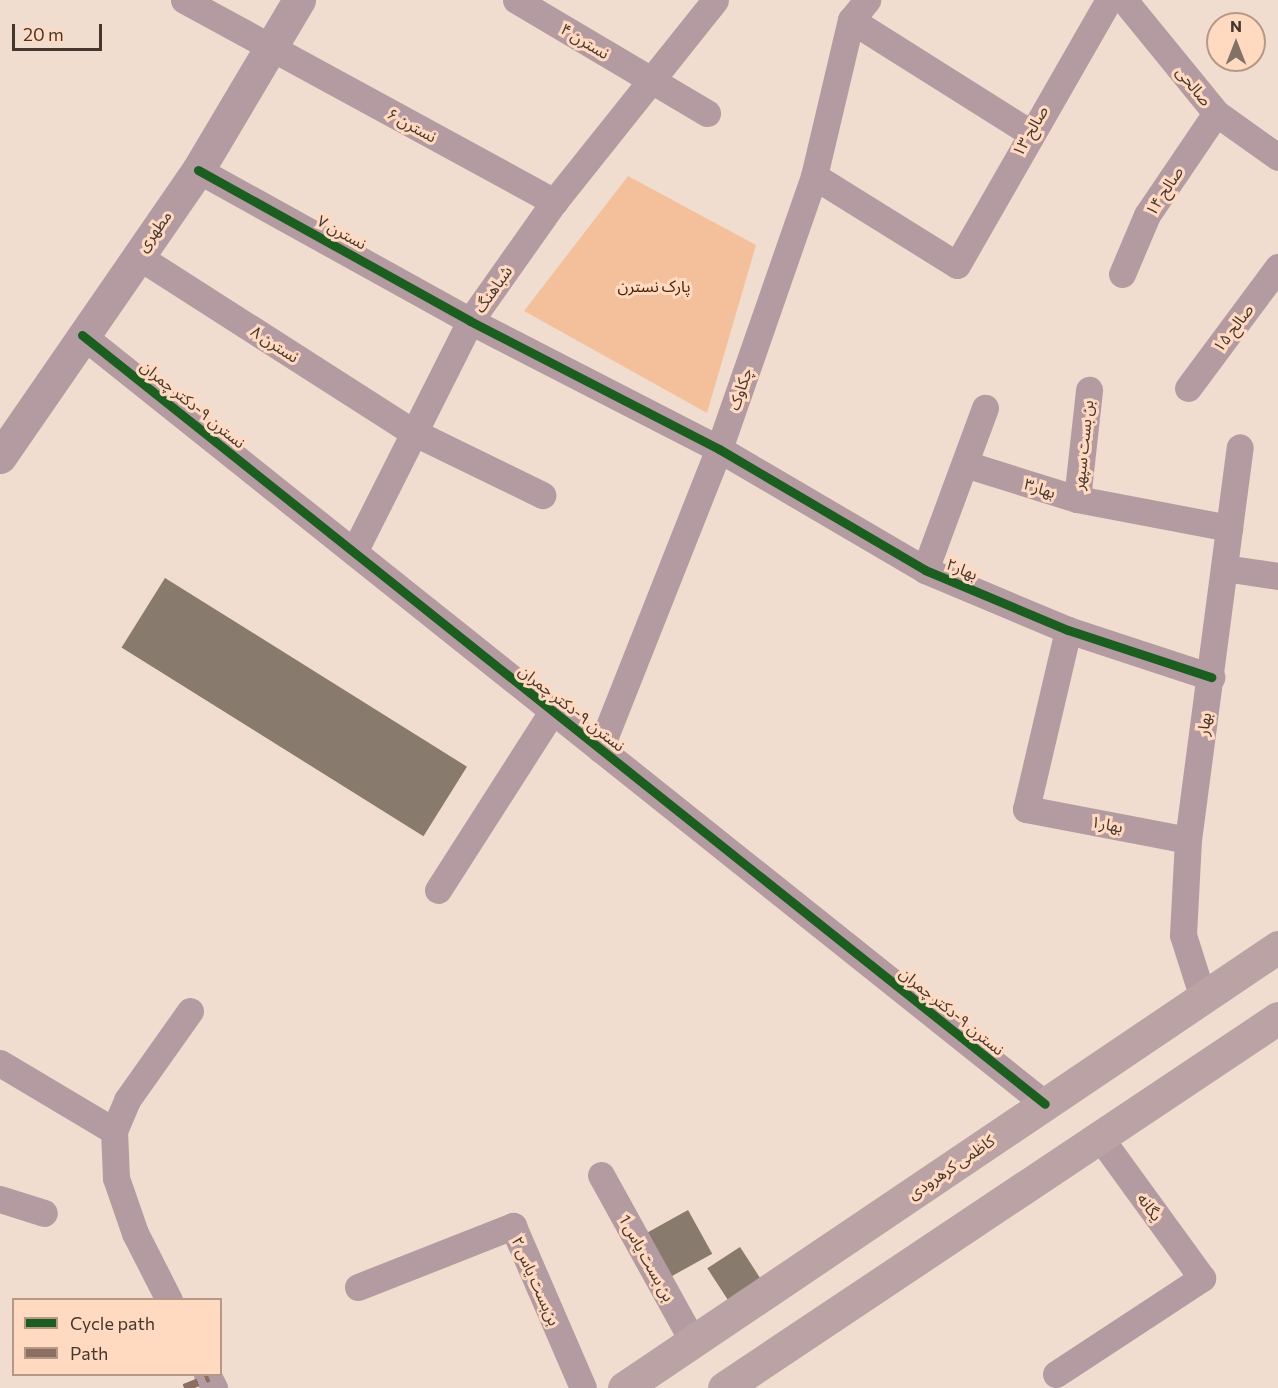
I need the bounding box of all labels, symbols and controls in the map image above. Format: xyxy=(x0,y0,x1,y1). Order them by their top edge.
scale bar xyxy=(15,12,105,50)
north arrow xyxy=(1206,12,1266,72)
text: N xyxy=(1230,16,1242,35)
street label: نسترن ۴ xyxy=(557,19,613,63)
text: 20 m xyxy=(23,23,64,45)
street label: صالحی xyxy=(1172,62,1216,110)
street label: صالح ۱۳ xyxy=(1008,102,1052,160)
street label: نسترن ۶ xyxy=(384,104,440,146)
street label: صالح ۱۴ xyxy=(1141,163,1187,219)
street label: مطهری xyxy=(133,207,175,255)
street label: نسترن ۷ xyxy=(314,211,370,253)
street label: شباهنگ xyxy=(470,262,516,316)
park label: پارک نسترن xyxy=(618,276,690,296)
street label: صالح ۱۵ xyxy=(1209,300,1257,356)
street label: نسترن ۸ xyxy=(247,321,303,367)
street label: نسترن ۹-دکتر چمران xyxy=(137,356,249,452)
street label: چکاوک xyxy=(724,365,756,413)
street label: بن بست سپهر xyxy=(1069,399,1097,491)
street label: بهار۳ xyxy=(1022,474,1058,502)
street label: بهار۲ xyxy=(944,554,980,584)
street label: نسترن ۹-دکتر چمران xyxy=(515,661,629,755)
street label: بهار xyxy=(1193,711,1215,737)
street label: بهار۱ xyxy=(1089,812,1125,836)
street label: نسترن ۹-دکتر چمران xyxy=(896,963,1008,1059)
street label: کاظمی کرهرودی xyxy=(904,1131,998,1203)
street label: یگانه xyxy=(1134,1189,1166,1225)
street label: بن بست یاس 1 xyxy=(615,1211,679,1305)
street label: بن‌بست یاس ۲ xyxy=(508,1234,564,1328)
legend xyxy=(12,1298,222,1376)
text: Cycle path xyxy=(70,1312,155,1334)
text: Path xyxy=(70,1342,108,1364)

